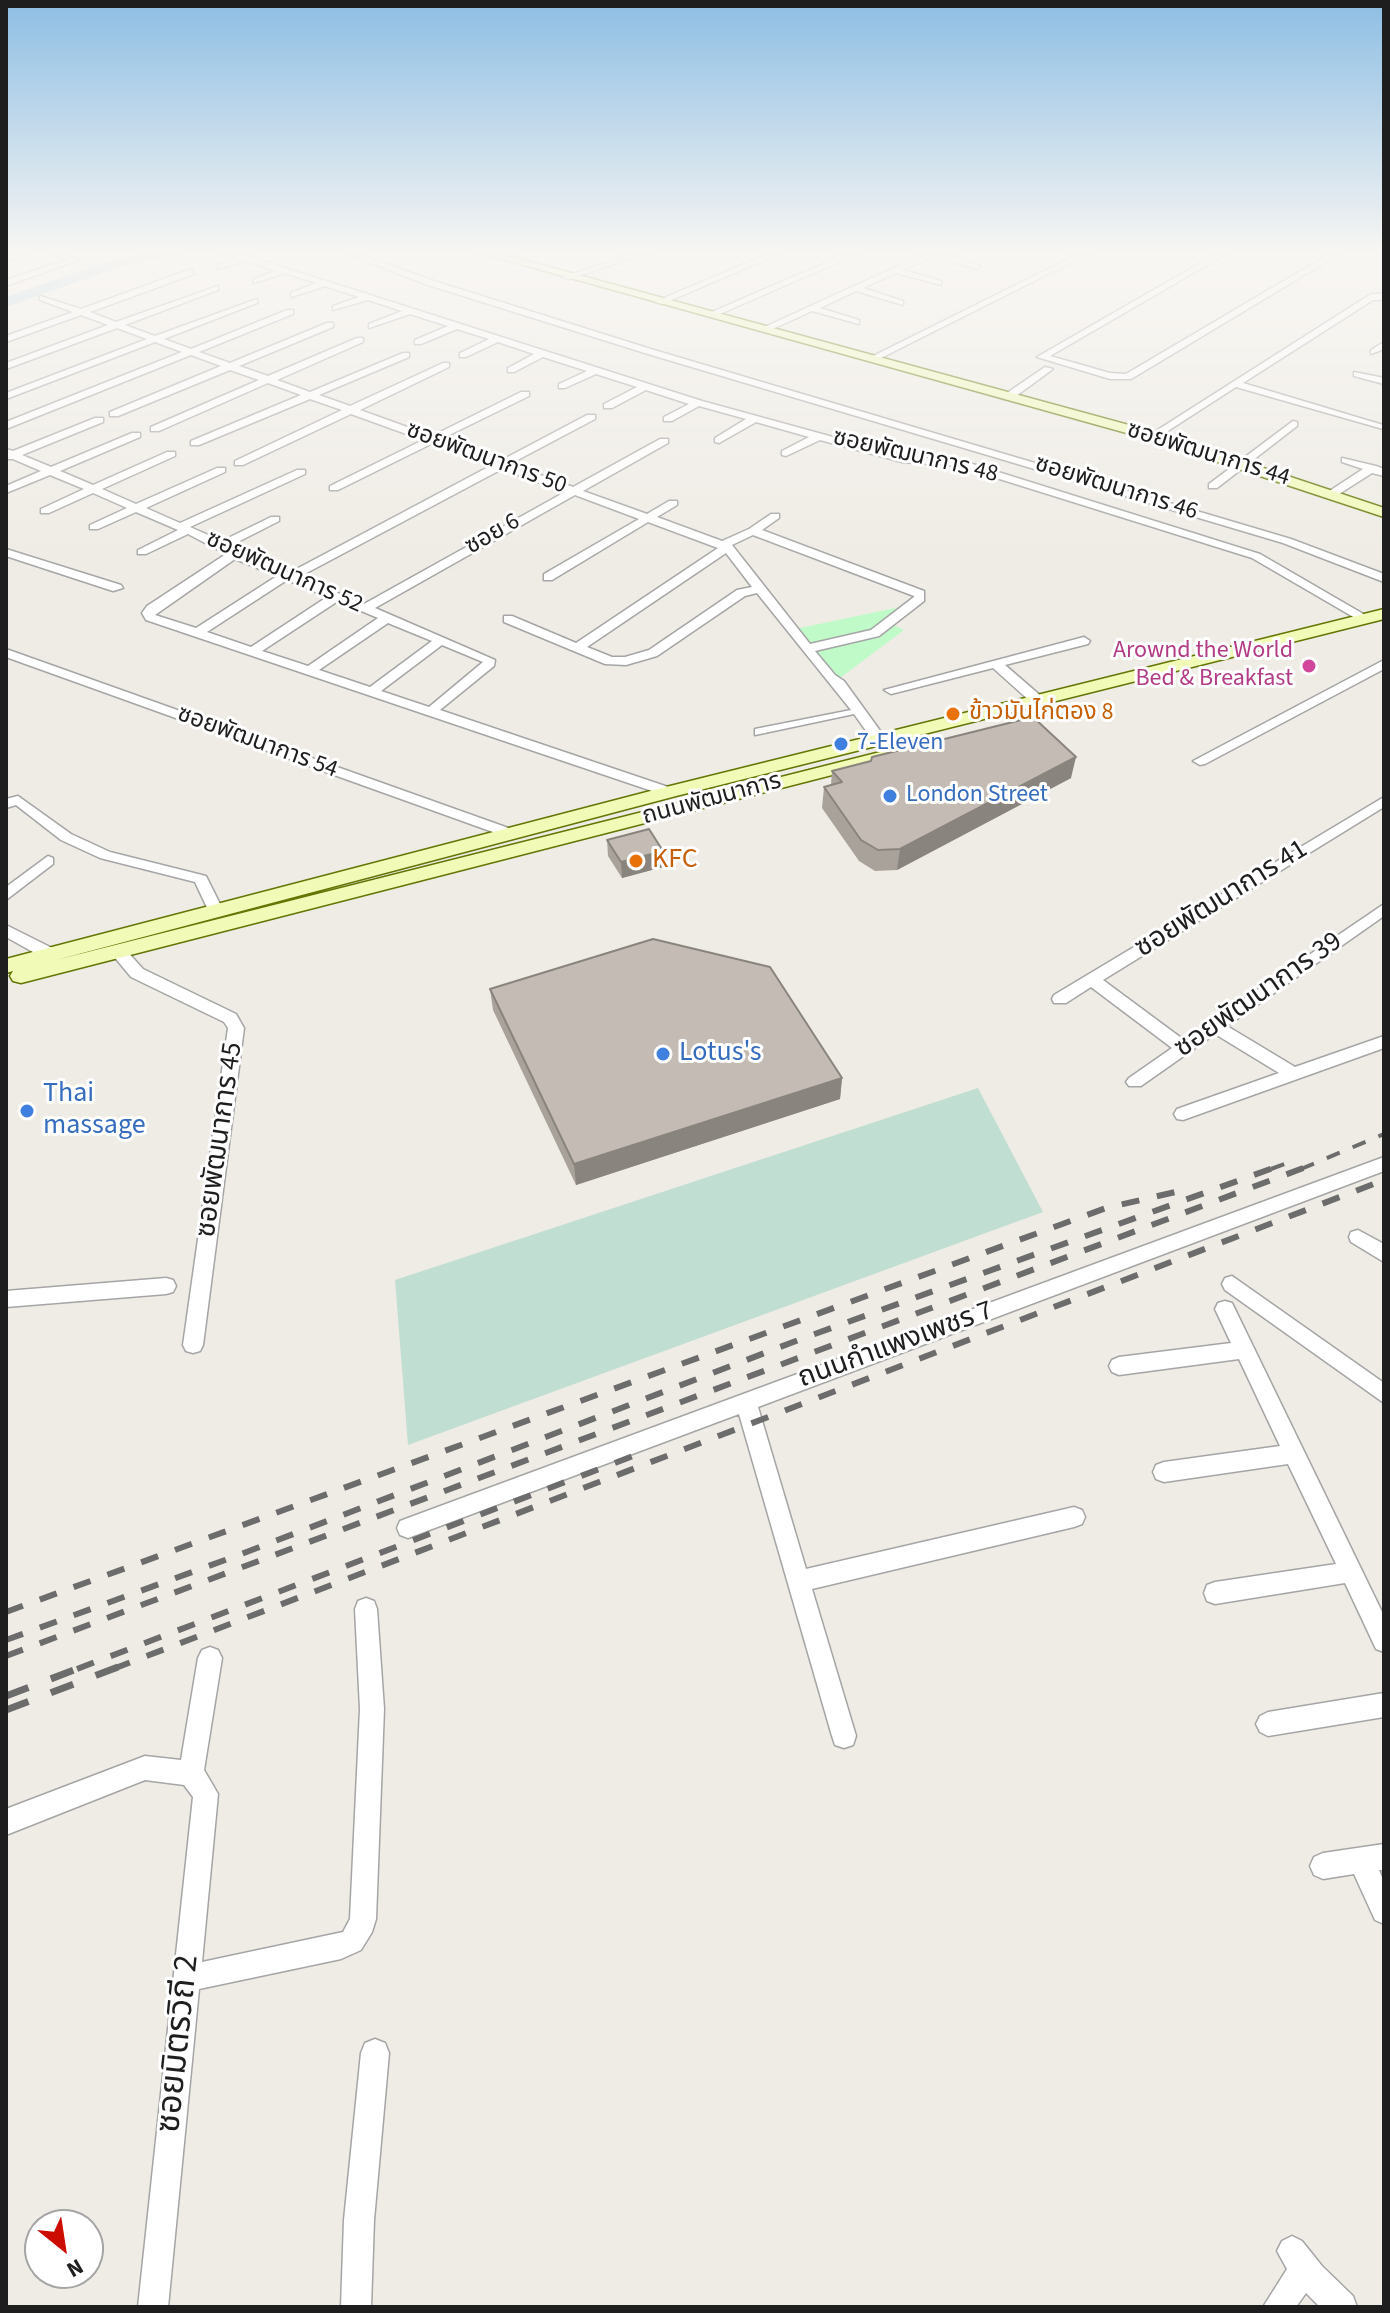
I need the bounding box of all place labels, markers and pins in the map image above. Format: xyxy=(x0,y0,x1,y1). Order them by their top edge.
place label: Arownd the World Bed & Breakfast xyxy=(1113,638,1293,694)
marker: Arownd the World Bed & Breakfast xyxy=(1300,657,1318,675)
place label: ข้าวมันไก่ตอง 8 xyxy=(969,700,1113,728)
marker: ข้าวมันไก่ตอง 8 xyxy=(944,705,962,723)
place label: 7-Eleven xyxy=(857,730,943,758)
marker: 7-Eleven xyxy=(832,735,850,753)
place label: London Street xyxy=(906,782,1048,810)
marker: London Street xyxy=(881,787,899,805)
place label: KFC xyxy=(652,844,698,878)
marker: KFC xyxy=(627,852,645,870)
place label: Lotus's xyxy=(679,1037,762,1071)
marker: Lotus's xyxy=(654,1045,672,1063)
place label: Thai massage xyxy=(43,1078,146,1144)
marker: Thai massage xyxy=(18,1102,36,1120)

